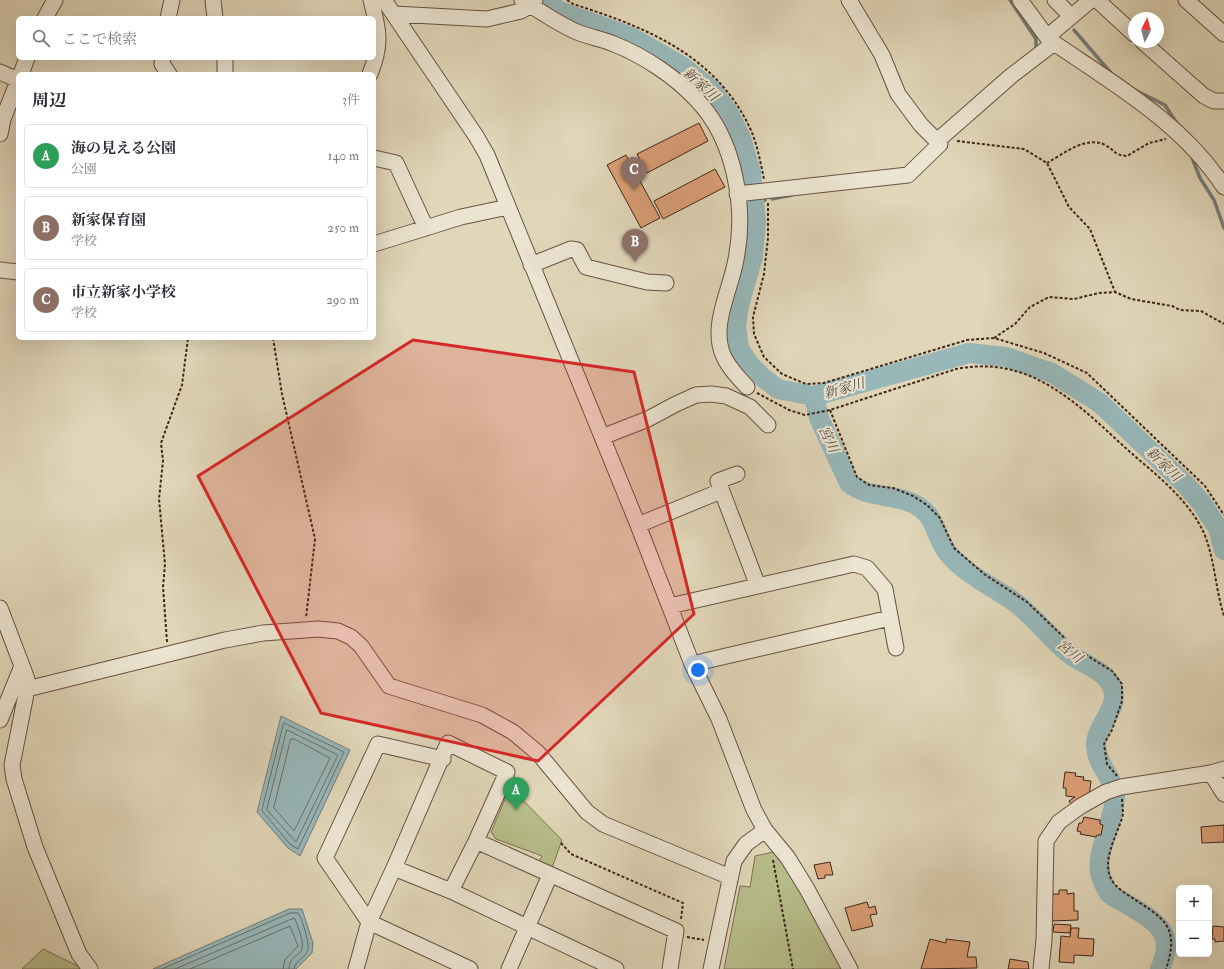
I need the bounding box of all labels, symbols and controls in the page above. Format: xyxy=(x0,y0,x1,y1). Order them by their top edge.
north arrow xyxy=(1128,12,1164,48)
search box xyxy=(16,16,376,60)
icon: search xyxy=(30,27,52,49)
text: ここで検索 xyxy=(62,30,137,49)
water label: 新家川 xyxy=(679,64,723,106)
text: 周辺 xyxy=(32,90,66,111)
text: 3件 xyxy=(342,92,360,108)
text: 海の見える公園 xyxy=(71,139,176,158)
text: A xyxy=(42,148,50,164)
text: 140 m xyxy=(328,148,359,164)
pin: C xyxy=(621,157,647,190)
text: 公園 xyxy=(71,161,97,177)
text: 新家保育園 xyxy=(71,211,146,230)
text: B xyxy=(42,220,50,236)
text: 250 m xyxy=(327,220,359,236)
pin: B xyxy=(622,229,648,262)
text: 学校 xyxy=(71,233,97,249)
text: 市立新家小学校 xyxy=(71,283,176,302)
text: C xyxy=(41,292,51,308)
text: 290 m xyxy=(326,292,359,308)
text: 学校 xyxy=(71,305,97,321)
water label: 新家川 xyxy=(822,374,869,402)
water label: 宮川 xyxy=(815,423,843,457)
water label: 新家川 xyxy=(1143,444,1186,486)
water label: 宮川 xyxy=(1053,636,1087,668)
your location xyxy=(688,660,708,680)
pin: A xyxy=(503,777,529,810)
map controls xyxy=(1176,885,1212,957)
button: + xyxy=(1176,885,1212,921)
button: − xyxy=(1176,921,1212,957)

